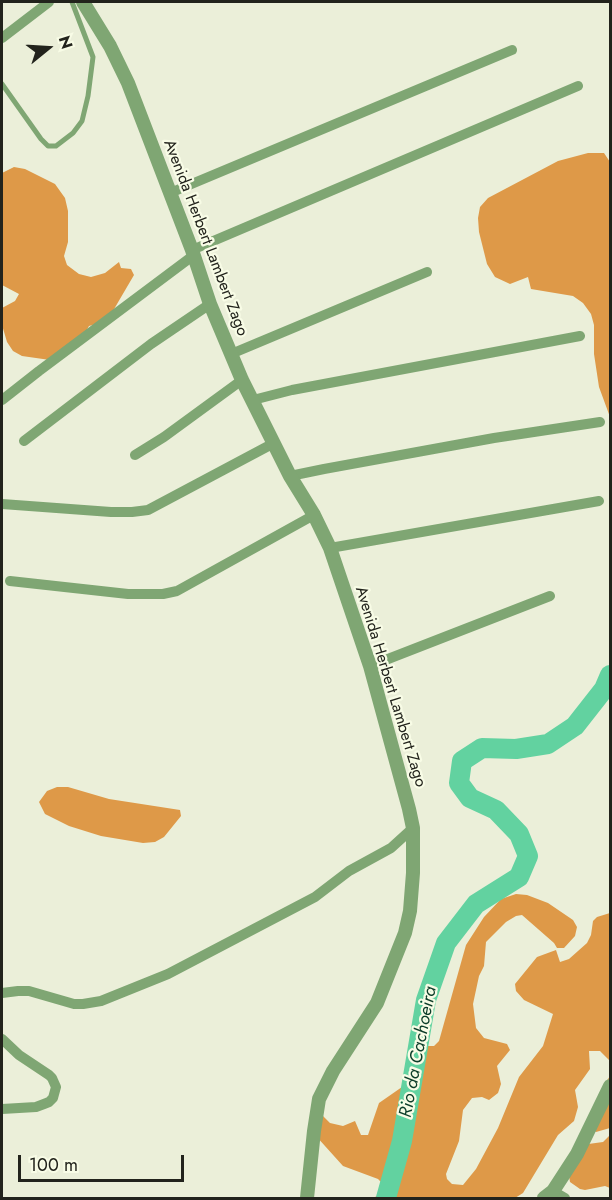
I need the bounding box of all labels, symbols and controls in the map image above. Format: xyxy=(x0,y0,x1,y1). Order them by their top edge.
north arrow xyxy=(18,18,78,78)
text: N xyxy=(53,33,78,52)
street label: Avenida Herbert Lambert Zago xyxy=(159,137,251,339)
street label: Avenida Herbert Lambert Zago xyxy=(350,584,430,790)
water label: Rio da Cachoeira xyxy=(396,985,442,1119)
scale bar xyxy=(21,1143,188,1181)
text: 100 m xyxy=(29,1152,78,1178)

